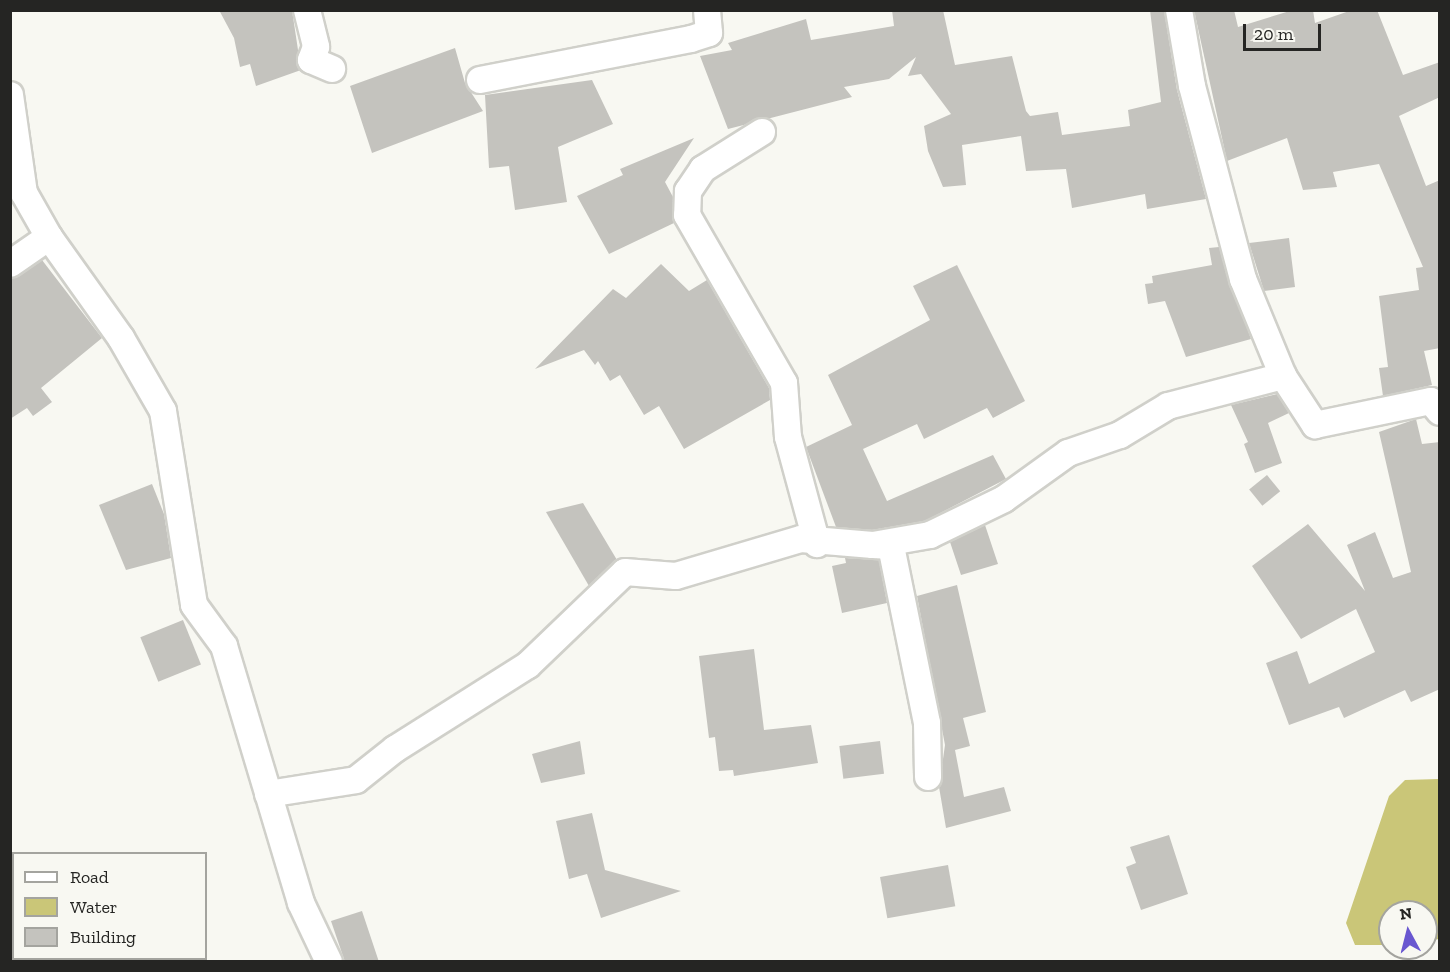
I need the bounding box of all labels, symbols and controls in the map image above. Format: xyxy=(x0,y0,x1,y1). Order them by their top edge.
scale bar xyxy=(1246,12,1324,50)
text: 20 m xyxy=(1254,23,1293,45)
legend xyxy=(12,852,207,960)
text: Road xyxy=(70,866,109,888)
text: Water xyxy=(70,896,117,918)
north arrow xyxy=(1378,900,1438,960)
text: N xyxy=(1399,903,1413,924)
text: Building xyxy=(70,926,136,948)

